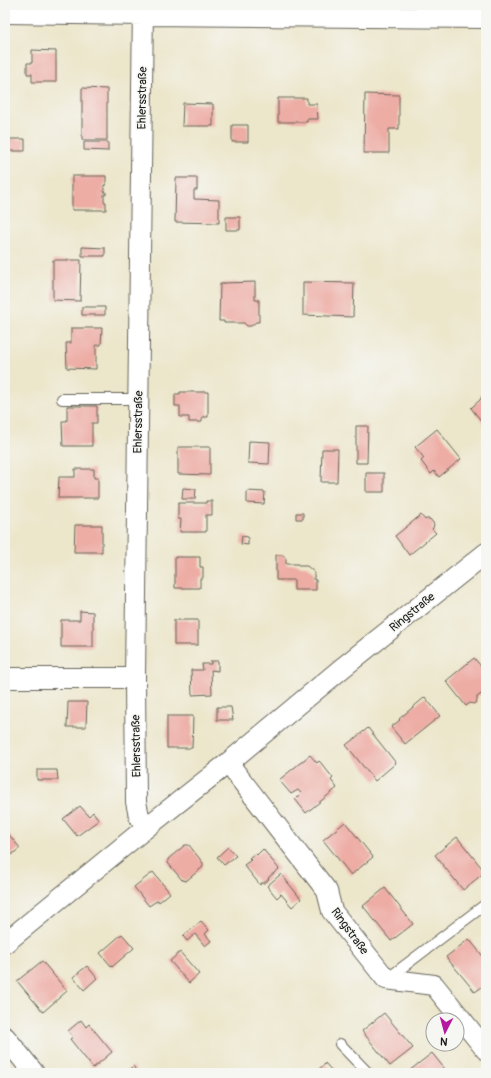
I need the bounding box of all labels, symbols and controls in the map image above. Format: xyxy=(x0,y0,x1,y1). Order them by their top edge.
street label: Ehlersstraße xyxy=(134,66,151,130)
street label: Ehlersstraße xyxy=(130,390,147,454)
street label: Ringstraße xyxy=(386,589,438,635)
street label: Ehlersstraße xyxy=(128,714,145,778)
street label: Ringstraße xyxy=(328,905,372,958)
north arrow xyxy=(425,1012,465,1052)
text: N xyxy=(439,1035,448,1048)

